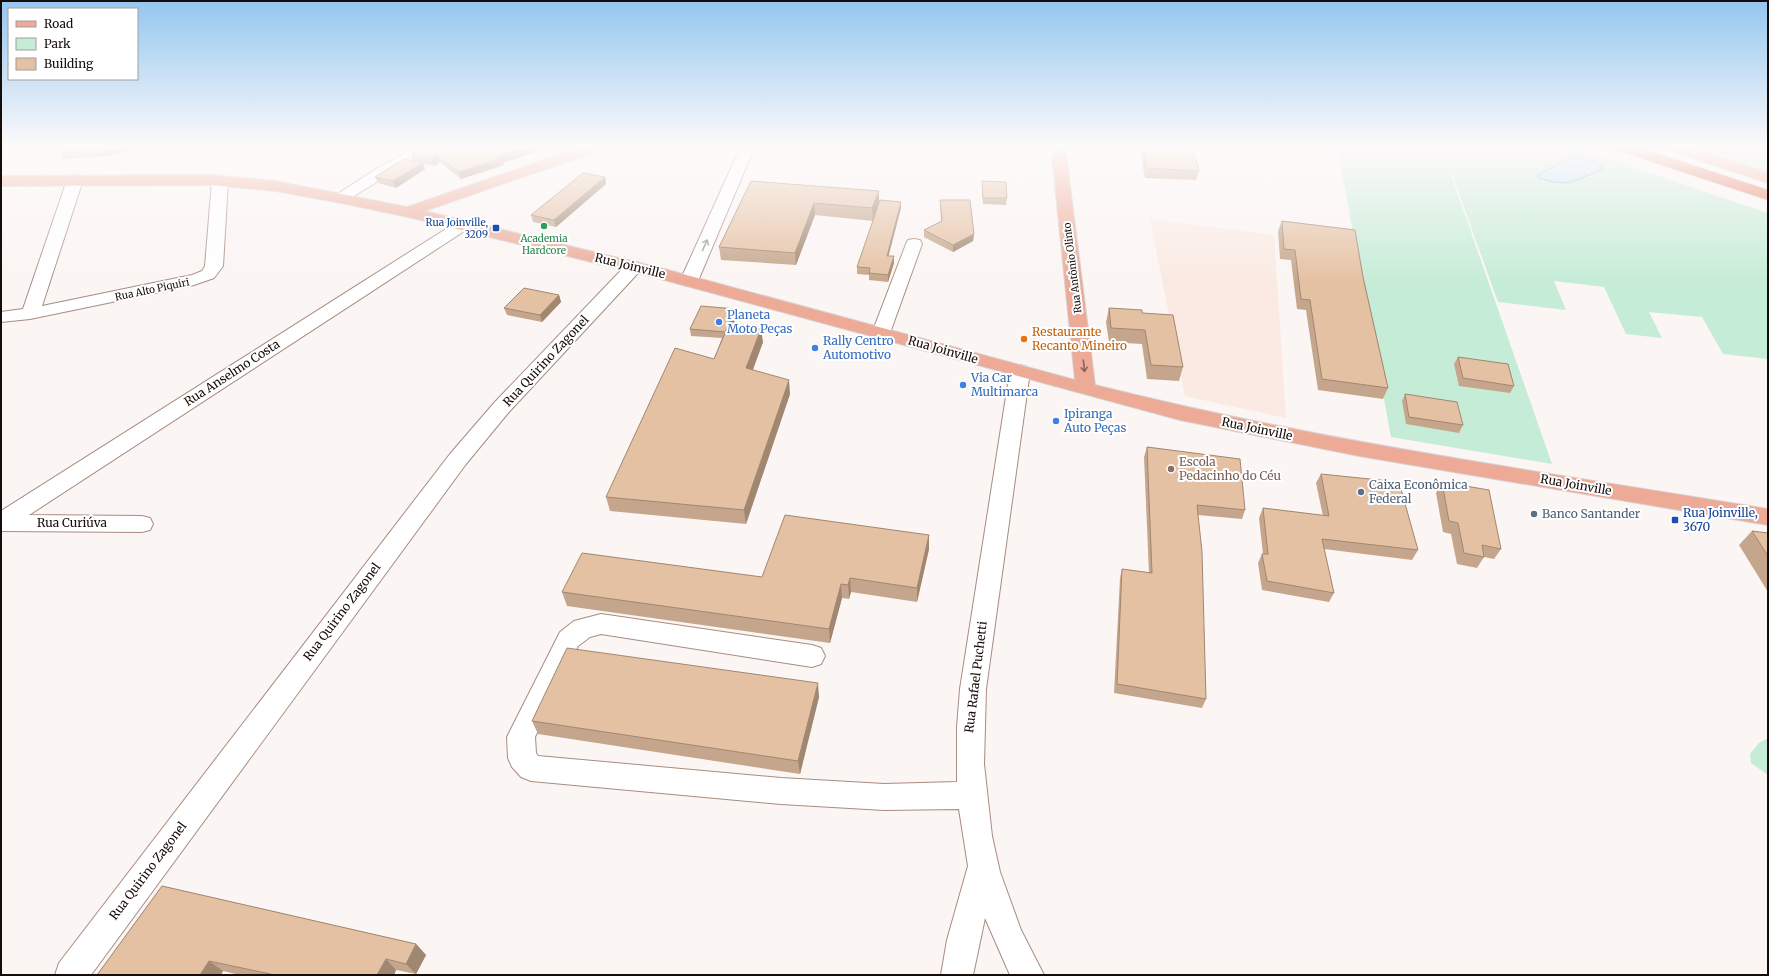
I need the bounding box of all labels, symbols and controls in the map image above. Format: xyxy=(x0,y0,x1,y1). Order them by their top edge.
legend xyxy=(8,8,138,80)
text: Road xyxy=(44,16,73,31)
text: Park xyxy=(44,36,71,51)
text: Building xyxy=(44,56,94,71)
place label: Rua Joinville, 3209 xyxy=(426,216,488,241)
marker: Academia Hardcore xyxy=(539,221,549,231)
street label: Rua Antônio Olinto xyxy=(1060,222,1085,314)
marker: Rua Joinville, 3209 xyxy=(491,223,501,233)
place label: Academia Hardcore xyxy=(519,232,568,257)
one-way arrow xyxy=(702,240,709,252)
street label: Rua Joinville xyxy=(593,250,667,282)
street label: Rua Alto Piquiri xyxy=(114,275,190,304)
place label: Planeta Moto Peças xyxy=(727,307,793,336)
street label: Rua Quirino Zagonel xyxy=(500,312,592,409)
marker: Planeta Moto Peças xyxy=(714,317,724,327)
place label: Restaurante Recanto Mineiro xyxy=(1032,324,1127,353)
street label: Rua Joinville xyxy=(906,332,980,367)
place label: Rally Centro Automotivo xyxy=(822,333,893,362)
marker: Restaurante Recanto Mineiro xyxy=(1019,334,1029,344)
street label: Rua Anselmo Costa xyxy=(181,336,283,409)
marker: Rally Centro Automotivo xyxy=(810,343,820,353)
one-way arrow xyxy=(1080,359,1088,372)
place label: Via Car Multimarca xyxy=(970,370,1039,399)
marker: Via Car Multimarca xyxy=(958,380,968,390)
place label: Ipiranga Auto Peças xyxy=(1063,406,1126,435)
street label: Rua Joinville xyxy=(1220,414,1294,443)
marker: Ipiranga Auto Peças xyxy=(1051,416,1061,426)
place label: Escola Pedacinho do Céu xyxy=(1179,454,1281,483)
marker: Escola Pedacinho do Céu xyxy=(1166,464,1176,474)
street label: Rua Joinville xyxy=(1539,471,1613,498)
place label: Caixa Econômica Federal xyxy=(1369,477,1468,506)
marker: Caixa Econômica Federal xyxy=(1356,487,1366,497)
place label: Rua Joinville, 3670 xyxy=(1683,505,1758,534)
place label: Banco Santander xyxy=(1542,506,1641,521)
marker: Banco Santander xyxy=(1529,509,1539,519)
street label: Rua Curiúva xyxy=(37,515,107,530)
marker: Rua Joinville, 3670 xyxy=(1670,515,1680,525)
street label: Rua Quirino Zagonel xyxy=(300,560,383,664)
street label: Rua Rafael Puchetti xyxy=(961,620,990,734)
street label: Rua Quirino Zagonel xyxy=(106,819,189,923)

